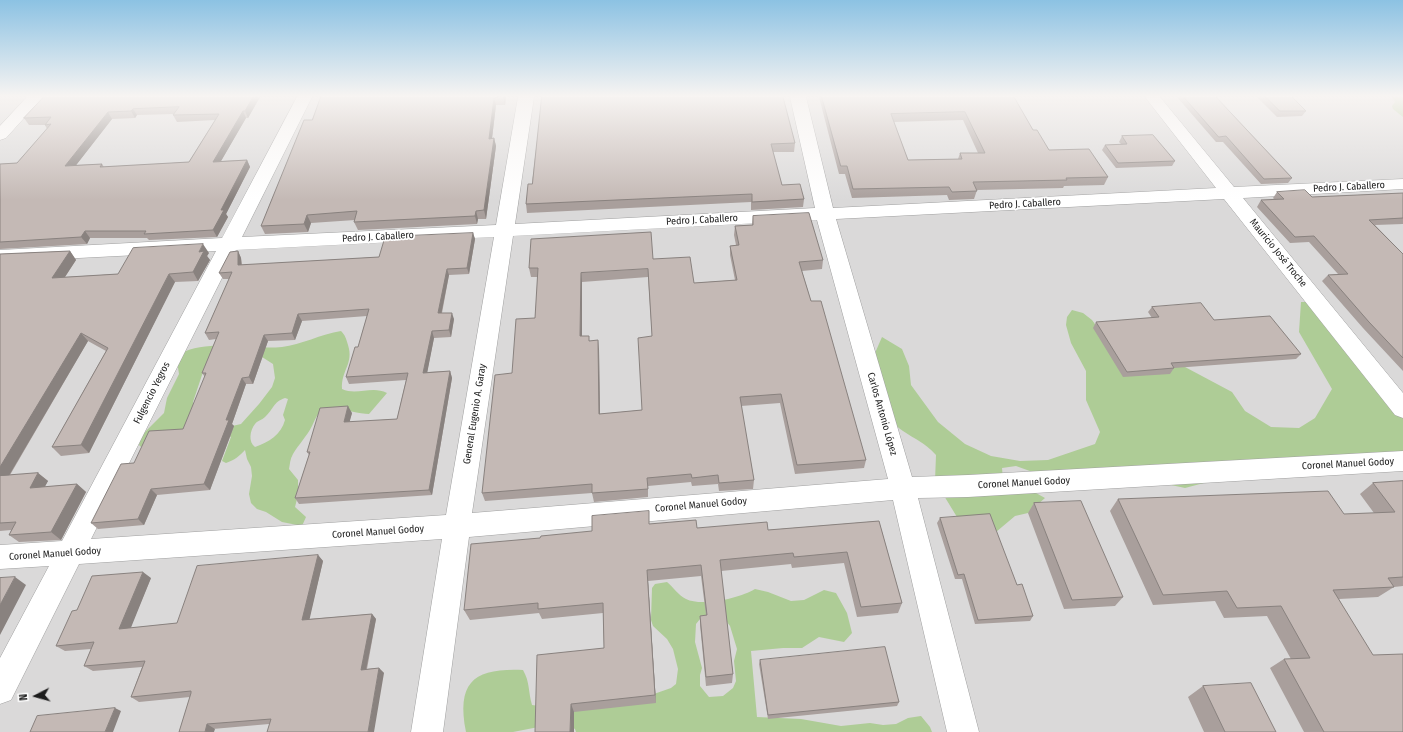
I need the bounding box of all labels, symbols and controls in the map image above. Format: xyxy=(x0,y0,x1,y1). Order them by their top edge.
street label: Pedro J. Caballero xyxy=(1313,179,1385,195)
street label: Pedro J. Caballero xyxy=(989,196,1061,212)
street label: Pedro J. Caballero xyxy=(666,212,738,228)
street label: Mauricio José Troche xyxy=(1247,216,1309,290)
street label: Pedro J. Caballero xyxy=(342,229,414,245)
street label: Fulgencio Yegros xyxy=(131,360,173,426)
street label: General Eugenio A. Garay xyxy=(461,363,489,465)
street label: Carlos Antonio López xyxy=(864,371,900,457)
street label: Coronel Manuel Godoy xyxy=(1302,456,1394,472)
street label: Coronel Manuel Godoy xyxy=(978,475,1070,491)
street label: Coronel Manuel Godoy xyxy=(655,495,747,515)
street label: Coronel Manuel Godoy xyxy=(332,523,424,541)
street label: Coronel Manuel Godoy xyxy=(9,545,101,563)
north arrow xyxy=(16,676,56,716)
text: N xyxy=(17,693,30,701)

